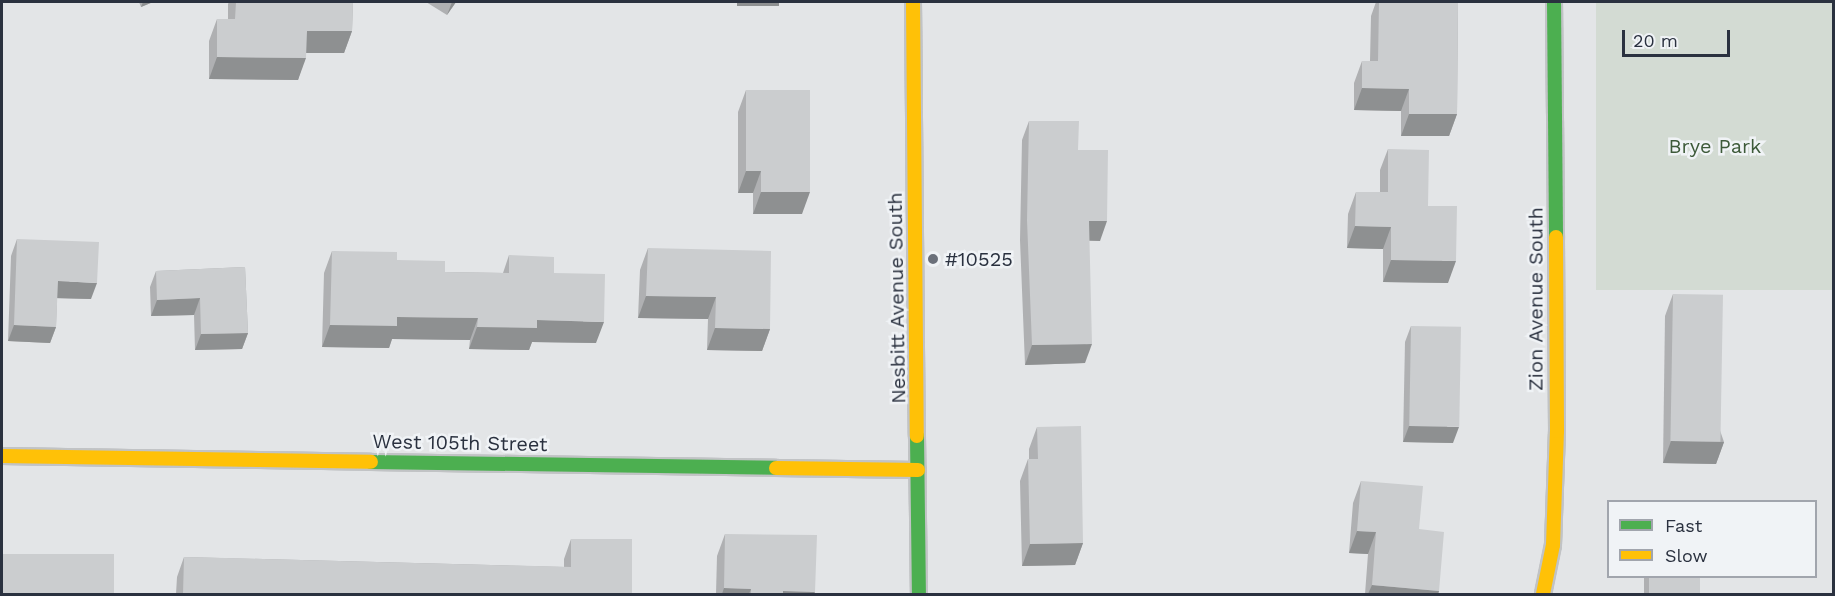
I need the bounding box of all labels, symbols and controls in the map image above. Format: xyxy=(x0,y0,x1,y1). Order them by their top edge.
scale bar xyxy=(1625,18,1733,56)
text: 20 m xyxy=(1633,30,1678,51)
park label: Brye Park xyxy=(1669,134,1761,158)
street label: Nesbitt Avenue South xyxy=(883,192,911,404)
street label: Zion Avenue South xyxy=(1524,207,1548,391)
place label: #10525 xyxy=(945,247,1013,271)
marker: #10525 xyxy=(926,252,940,266)
street label: West 105th Street xyxy=(372,429,548,457)
legend xyxy=(1607,500,1817,578)
text: Fast xyxy=(1665,515,1702,536)
text: Slow xyxy=(1665,545,1708,566)

